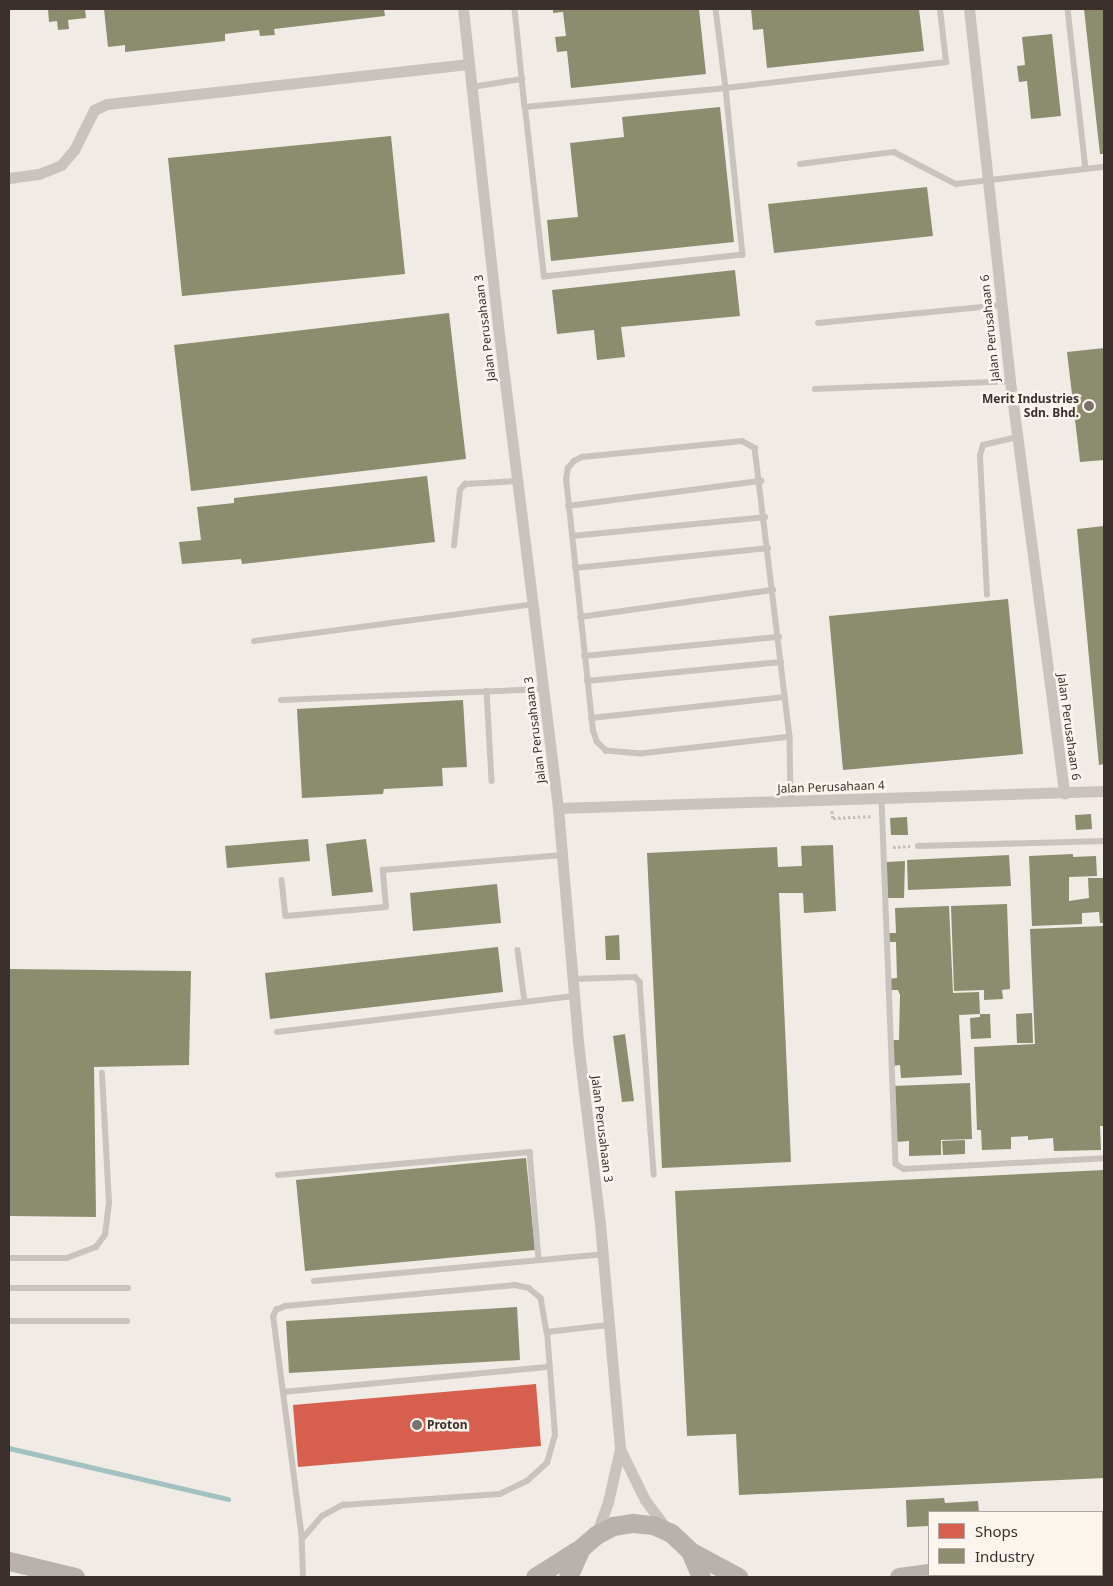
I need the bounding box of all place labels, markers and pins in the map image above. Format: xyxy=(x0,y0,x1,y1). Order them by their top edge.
place label: Merit Industries Sdn. Bhd. xyxy=(982,392,1079,420)
marker: Merit Industries Sdn. Bhd. xyxy=(1083,400,1095,412)
place label: Proton xyxy=(427,1418,468,1432)
marker: Proton xyxy=(411,1419,423,1431)

